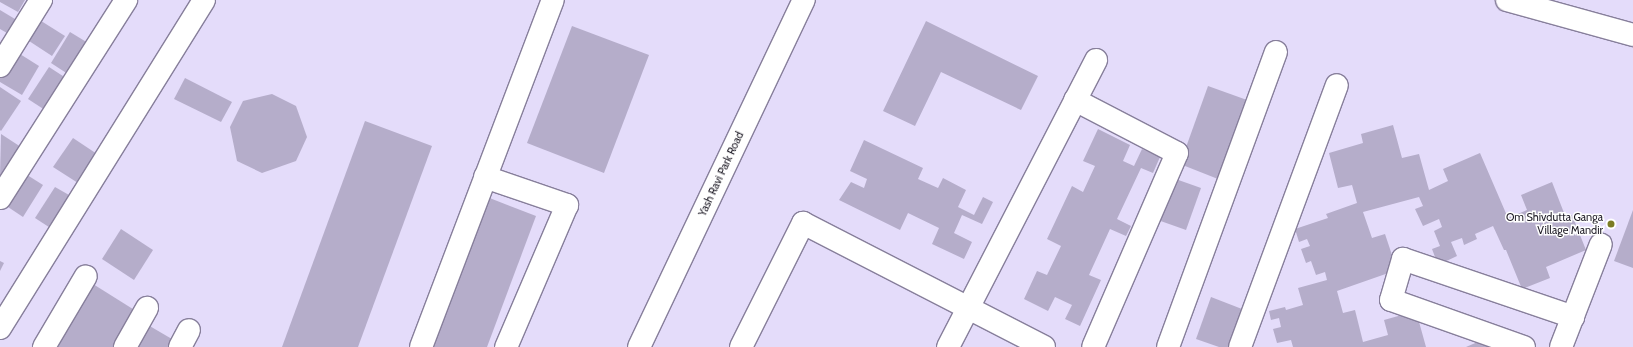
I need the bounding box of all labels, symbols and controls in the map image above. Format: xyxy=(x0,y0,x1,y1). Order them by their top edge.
street label: Yash Ravi Park Road xyxy=(696,130,746,218)
place label: Om Shivdutta Ganga Village Mandir xyxy=(1506,211,1603,237)
marker: Om Shivdutta Ganga Village Mandir xyxy=(1606,219,1616,229)

